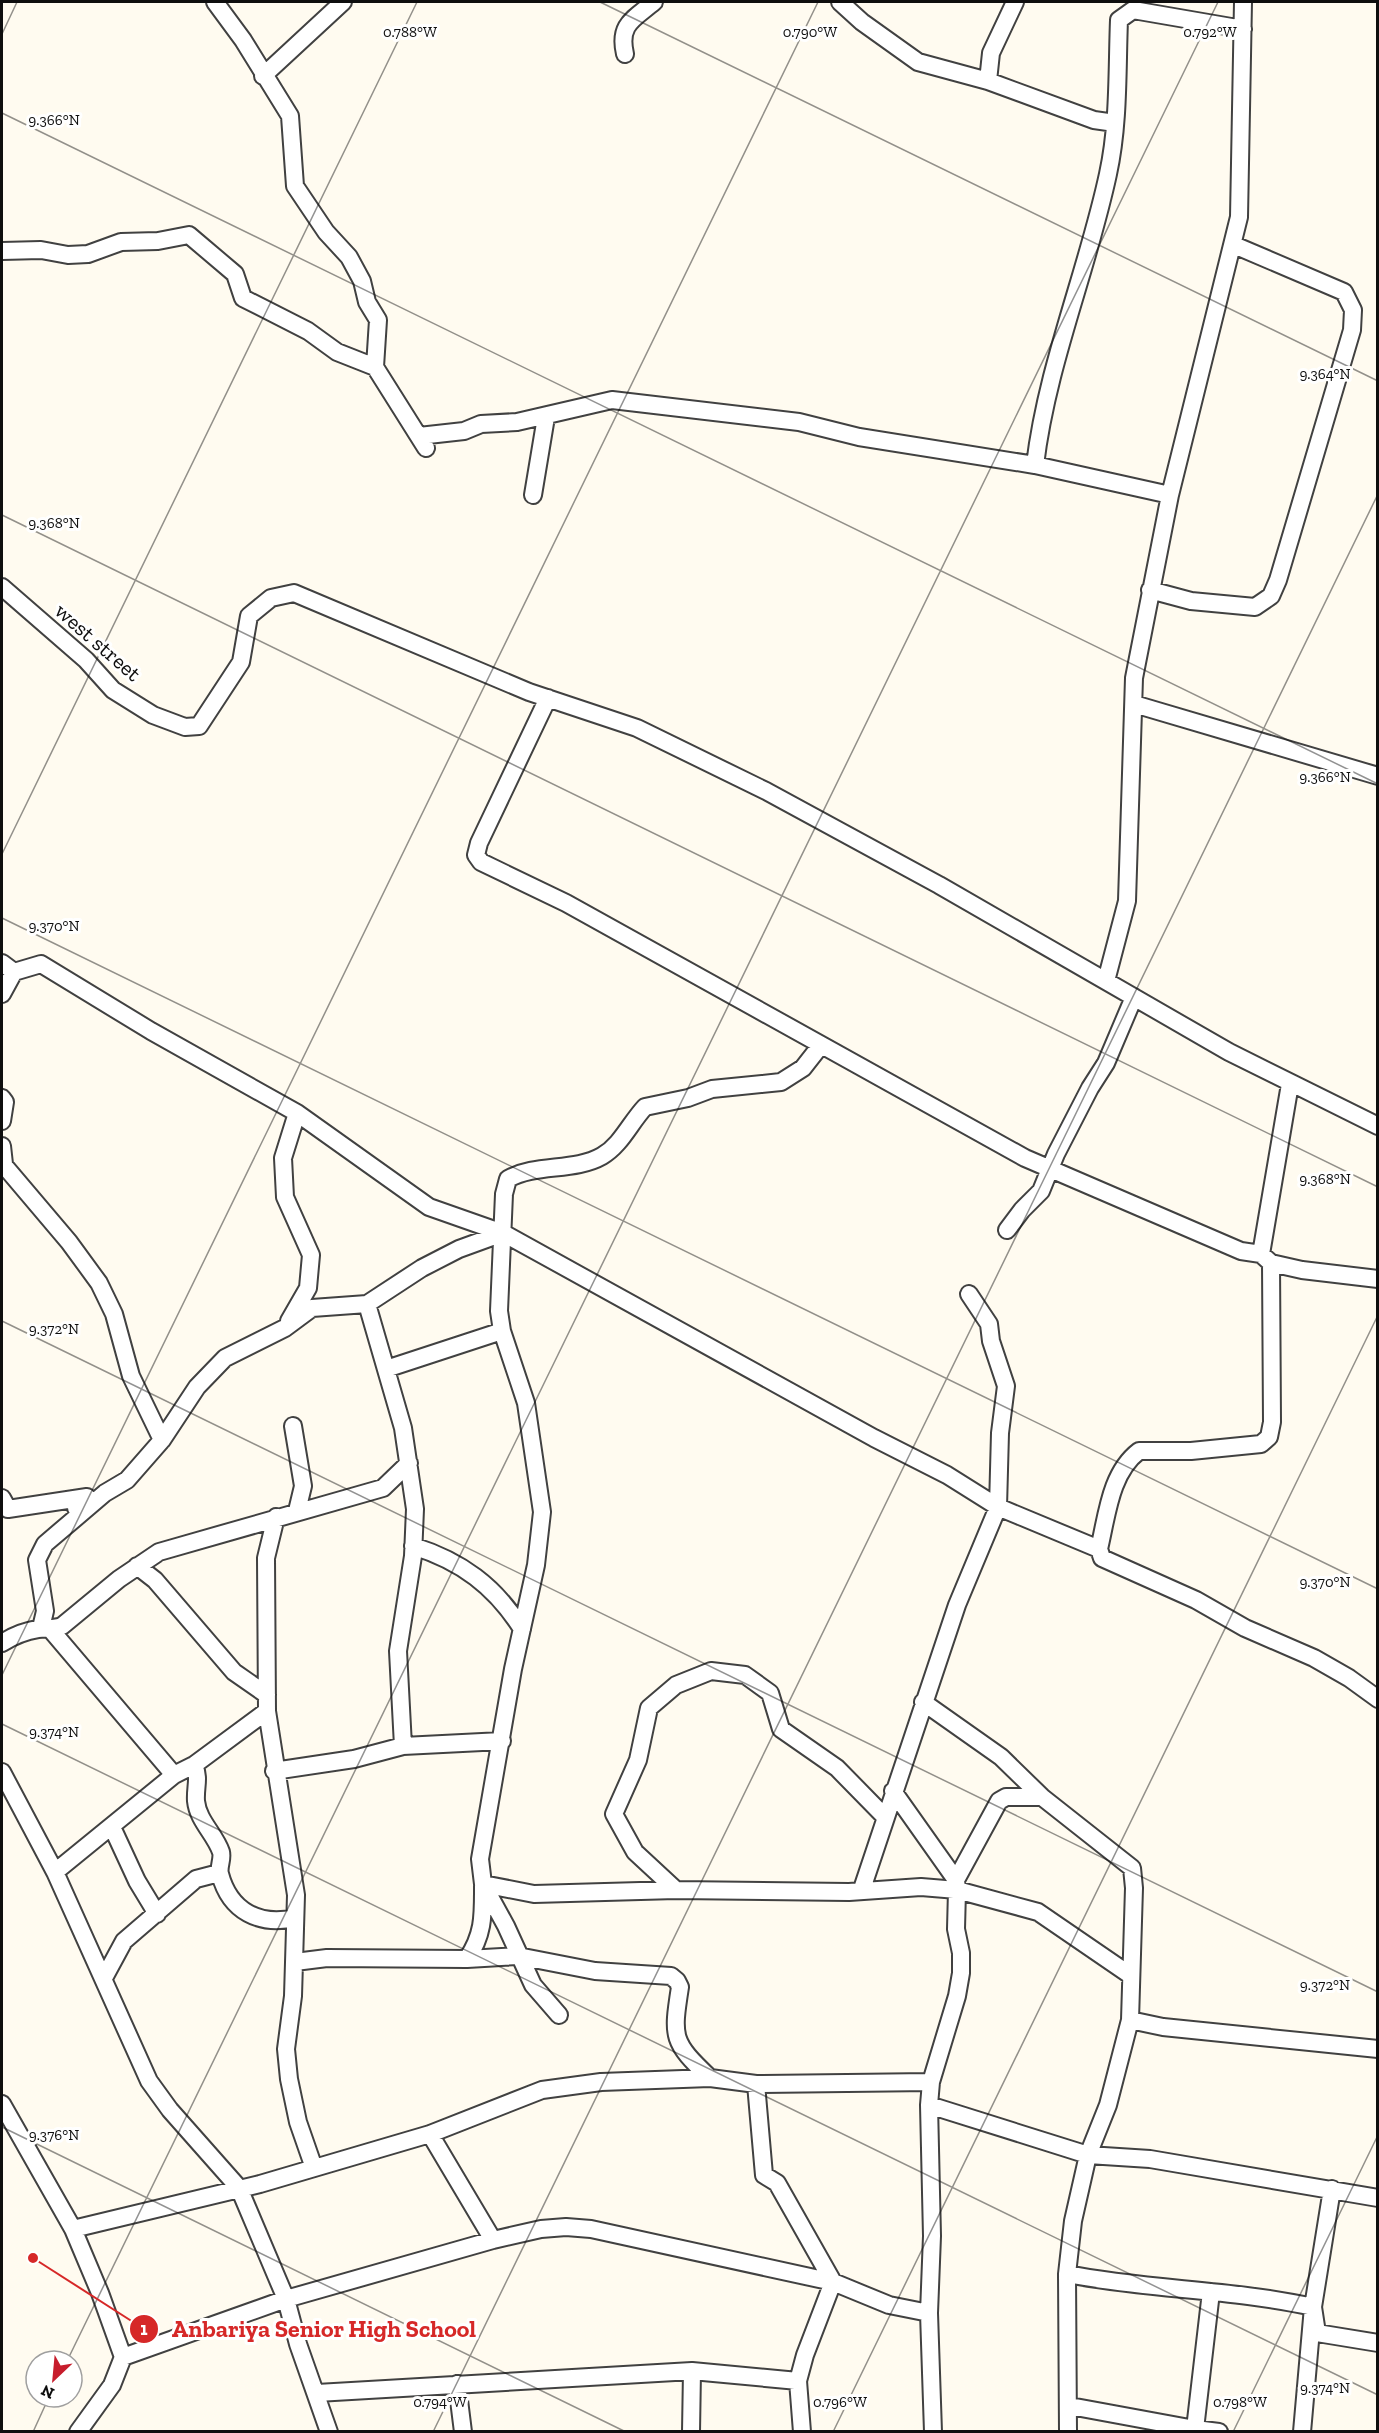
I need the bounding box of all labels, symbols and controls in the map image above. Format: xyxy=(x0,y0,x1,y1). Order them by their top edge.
text: 0.788°W xyxy=(383,23,437,41)
text: 0.790°W xyxy=(783,23,837,41)
text: 0.792°W xyxy=(1183,23,1237,41)
text: 9.366°N xyxy=(28,111,80,129)
text: 9.364°N xyxy=(1299,365,1351,383)
text: 9.368°N xyxy=(28,514,80,532)
street label: west street xyxy=(49,597,147,687)
text: 9.366°N xyxy=(1299,768,1351,786)
text: 9.370°N xyxy=(28,917,80,935)
text: 9.368°N xyxy=(1299,1170,1351,1188)
text: 9.372°N xyxy=(29,1320,79,1338)
text: 9.370°N xyxy=(1299,1573,1351,1591)
text: 9.374°N xyxy=(29,1723,79,1741)
text: 9.372°N xyxy=(1300,1976,1350,1994)
text: 9.376°N xyxy=(29,2126,79,2144)
callout: Anbariya Senior High School xyxy=(129,2308,488,2350)
text: Anbariya Senior High School xyxy=(172,2314,476,2343)
text: 1 xyxy=(140,2318,148,2340)
north arrow xyxy=(24,2349,84,2409)
text: 9.374°N xyxy=(1300,2379,1350,2397)
text: N xyxy=(38,2381,57,2403)
text: 0.794°W xyxy=(413,2393,467,2411)
text: 0.796°W xyxy=(813,2393,867,2411)
text: 0.798°W xyxy=(1213,2393,1267,2411)

